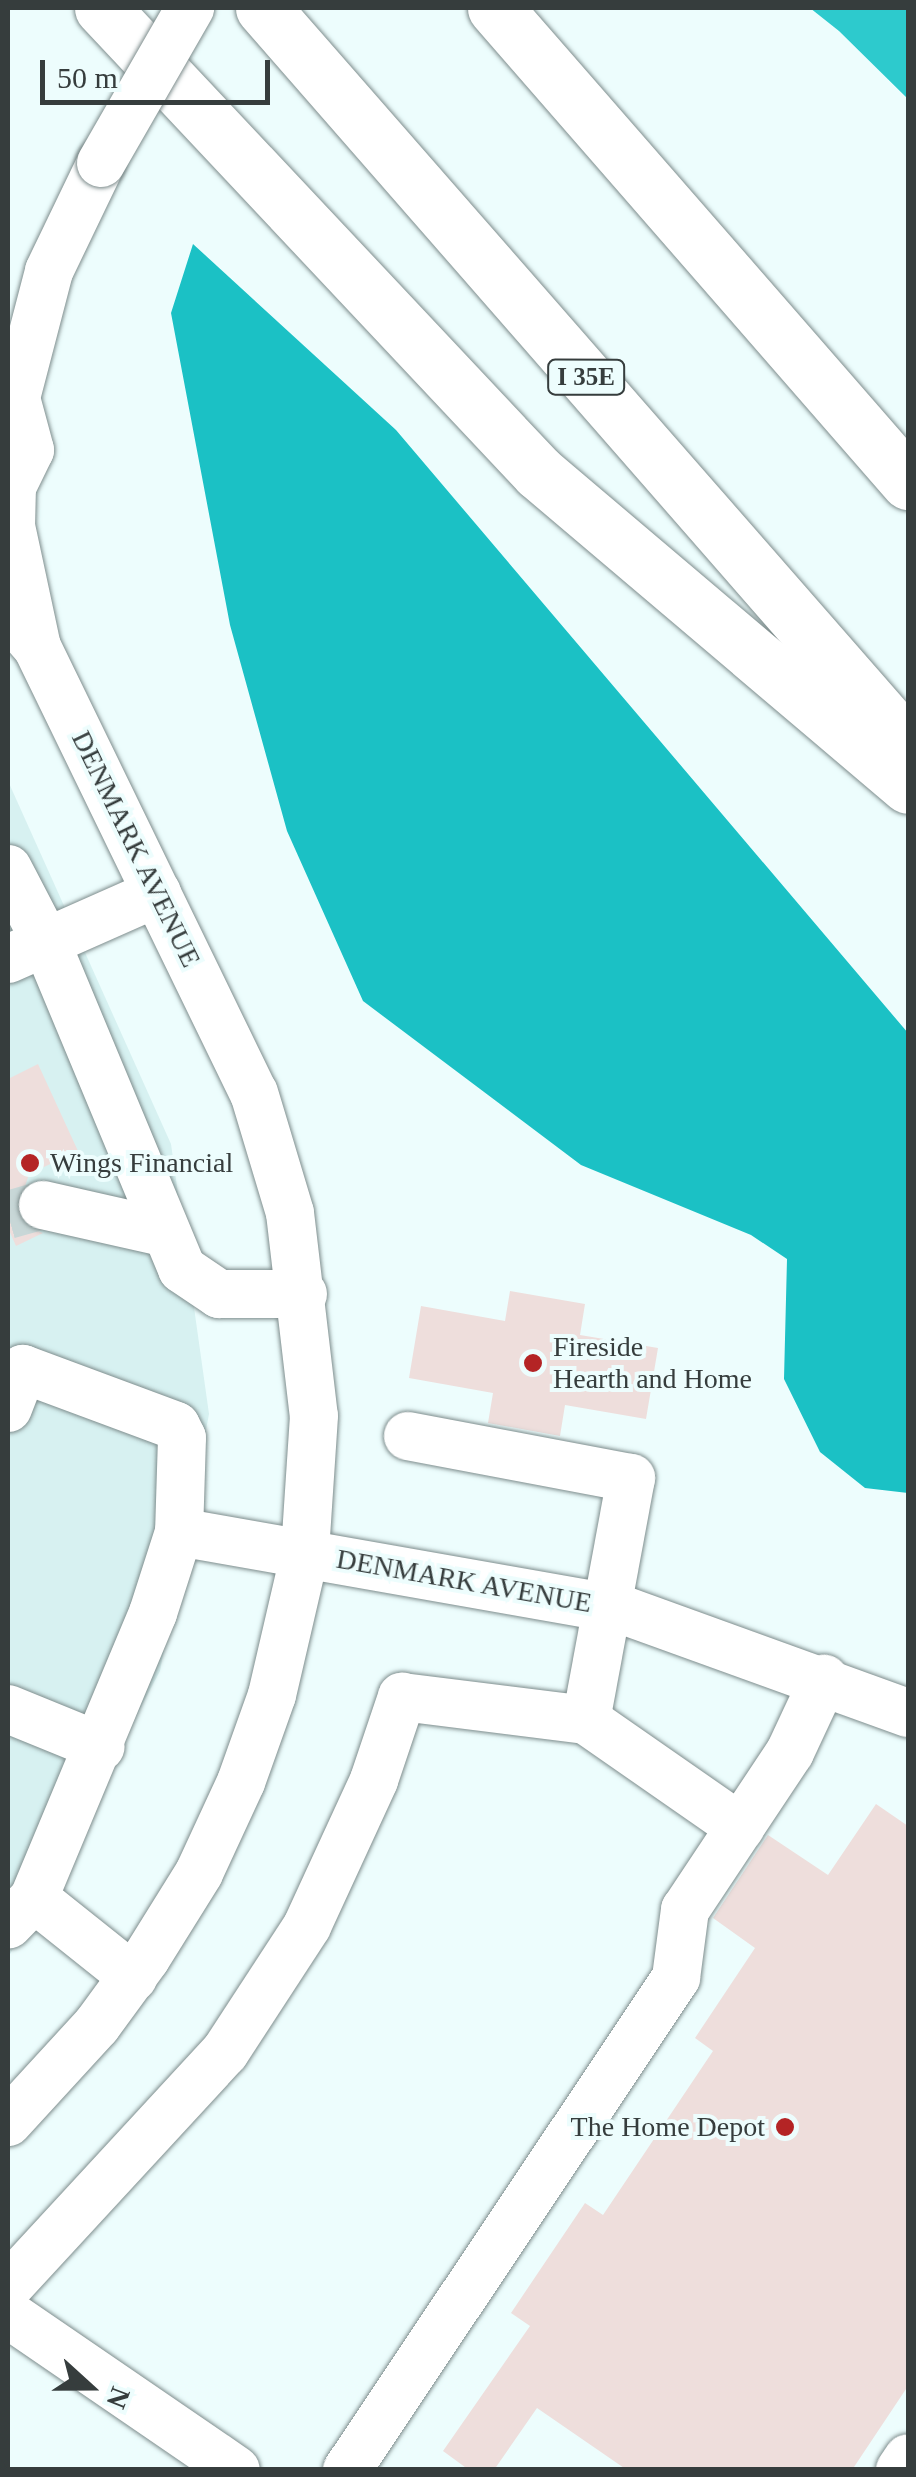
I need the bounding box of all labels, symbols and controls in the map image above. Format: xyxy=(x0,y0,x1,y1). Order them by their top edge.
scale bar xyxy=(45,40,275,102)
text: 50 m xyxy=(57,61,118,94)
road number: I 35E xyxy=(546,357,626,397)
street label: DENMARK AVENUE xyxy=(64,725,208,973)
place label: Wings Financial xyxy=(50,1146,233,1180)
marker: Wings Financial xyxy=(19,1152,41,1174)
place label: Fireside Hearth and Home xyxy=(553,1330,752,1396)
marker: Fireside Hearth and Home xyxy=(522,1352,544,1374)
street label: DENMARK AVENUE xyxy=(333,1542,595,1620)
place label: The Home Depot xyxy=(571,2110,765,2144)
marker: The Home Depot xyxy=(774,2116,796,2138)
north arrow xyxy=(40,2337,140,2437)
text: N xyxy=(100,2383,137,2413)

